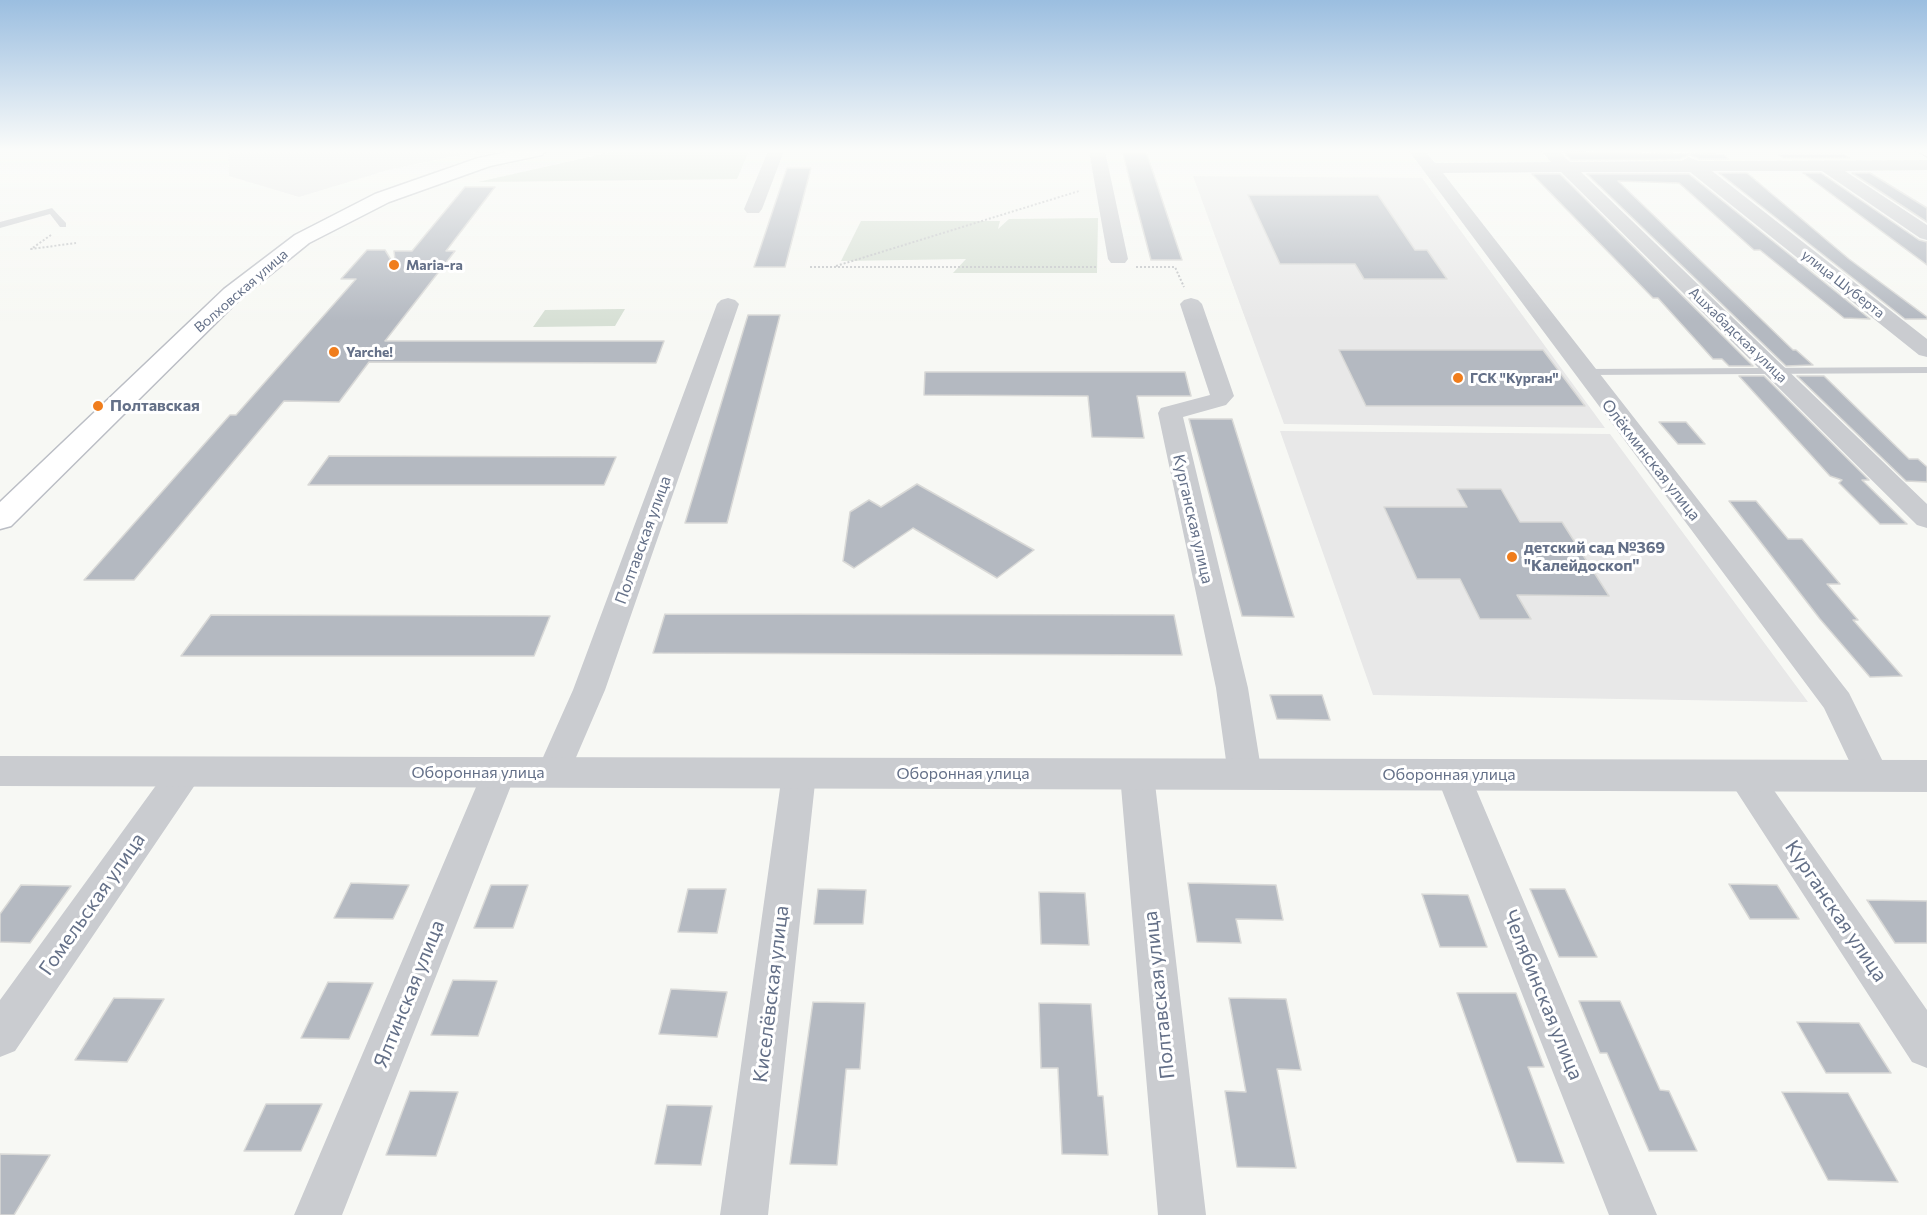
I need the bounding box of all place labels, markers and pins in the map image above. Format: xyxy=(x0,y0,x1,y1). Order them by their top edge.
place label: Maria-ra xyxy=(406,257,463,273)
marker: Maria-ra xyxy=(387,258,401,272)
place label: Yarche! xyxy=(346,344,393,360)
marker: Yarche! xyxy=(327,345,341,359)
place label: ГСК "Курган" xyxy=(1470,370,1559,386)
marker: ГСК "Курган" xyxy=(1451,371,1465,385)
place label: Полтавская xyxy=(110,396,200,416)
marker: Полтавская xyxy=(91,399,105,413)
place label: детский сад №369 "Калейдоскоп" xyxy=(1524,538,1665,576)
marker: детский сад №369 "Калейдоскоп" xyxy=(1505,550,1519,564)

